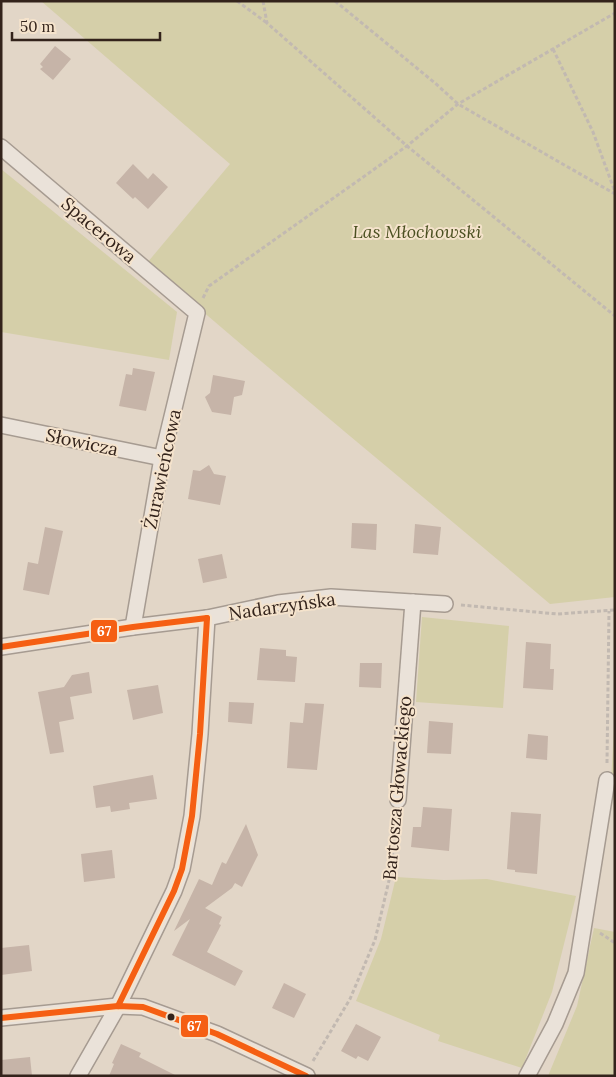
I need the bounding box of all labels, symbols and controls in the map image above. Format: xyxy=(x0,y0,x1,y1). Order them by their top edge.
scale bar xyxy=(12,10,160,42)
text: 50 m xyxy=(20,17,55,36)
street label: Spacerowa xyxy=(57,192,141,268)
park label: Las Młochowski xyxy=(352,220,482,243)
street label: Żurawieńcowa xyxy=(138,407,186,531)
street label: Słowicza xyxy=(44,423,120,461)
street label: Nadarzyńska xyxy=(227,587,337,625)
line badge: 67 xyxy=(90,619,118,643)
text: 67 xyxy=(97,622,112,640)
street label: Bartosza Głowackiego xyxy=(377,695,417,881)
unlabelled marker xyxy=(166,1012,176,1022)
line badge: 67 xyxy=(180,1014,209,1038)
text: 67 xyxy=(187,1017,202,1035)

